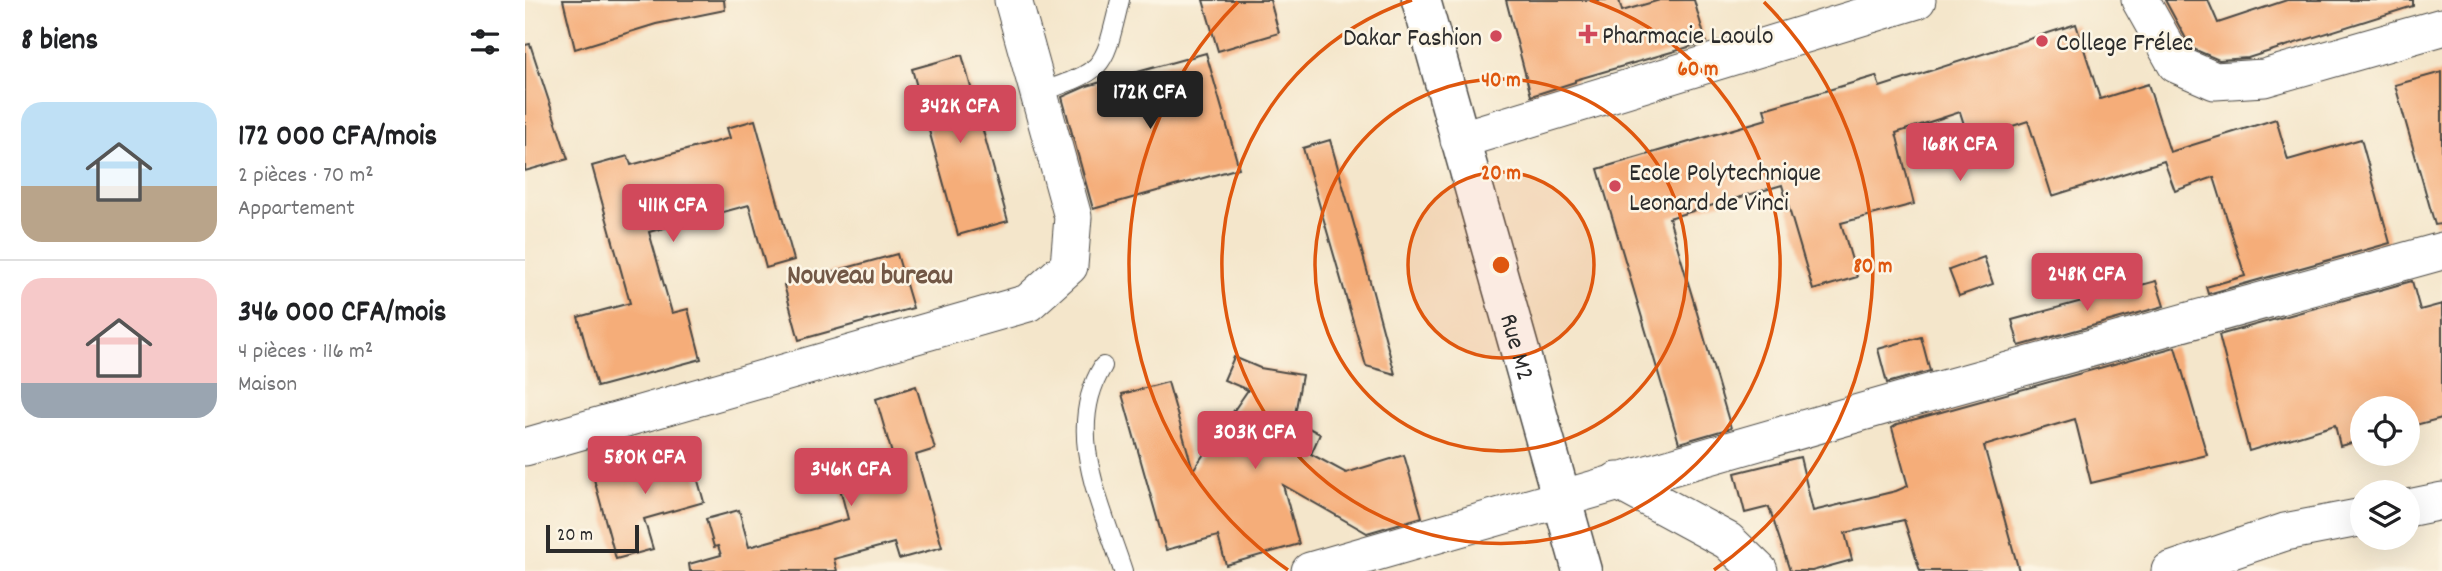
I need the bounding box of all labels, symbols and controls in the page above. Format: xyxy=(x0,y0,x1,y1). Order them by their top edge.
place label: Pharmacie Laoulo xyxy=(1602,19,1774,56)
text: 8 biens xyxy=(21,21,98,64)
place label: Dakar Fashion xyxy=(1343,21,1482,58)
icon: filters xyxy=(466,23,504,61)
marker: Pharmacie Laoulo xyxy=(1580,26,1596,42)
place label: College Frélec xyxy=(2056,26,2194,63)
marker: Dakar Fashion xyxy=(1488,28,1504,44)
marker: College Frélec xyxy=(2034,33,2050,49)
text: 60 m xyxy=(1678,56,1718,86)
text: 40 m xyxy=(1481,67,1521,97)
pin: 172K CFA xyxy=(1078,72,1222,131)
text: 172K CFA xyxy=(1113,77,1187,110)
pin: 342K CFA xyxy=(888,86,1032,145)
text: 342K CFA xyxy=(920,91,1000,124)
text: 172 000 CFA/mois xyxy=(238,117,437,160)
pin: 168K CFA xyxy=(1888,124,2032,183)
text: 168K CFA xyxy=(1922,129,1998,162)
icon: home xyxy=(77,130,161,214)
place label: Ecole Polytechnique Leonard de Vinci xyxy=(1629,156,1821,223)
text: 2 pièces · 70 m² xyxy=(238,160,374,193)
text: 20 m xyxy=(1481,160,1521,190)
marker: Ecole Polytechnique Leonard de Vinci xyxy=(1607,178,1623,194)
pin: 411K CFA xyxy=(601,184,745,244)
text: 411K CFA xyxy=(638,190,708,223)
text: Appartement xyxy=(238,193,355,226)
centre of rings xyxy=(1489,253,1513,277)
text: 80 m xyxy=(1853,253,1893,283)
pin: 248K CFA xyxy=(2015,254,2159,313)
district label: Nouveau bureau xyxy=(787,258,953,298)
text: 248K CFA xyxy=(2048,259,2126,292)
text: 346 000 CFA/mois xyxy=(238,293,446,336)
icon: home xyxy=(77,306,161,390)
street label: Rue M2 xyxy=(1488,310,1542,385)
text: 4 pièces · 116 m² xyxy=(238,336,373,369)
text: Maison xyxy=(238,369,297,402)
map controls xyxy=(2350,396,2420,550)
button: locate xyxy=(2350,396,2420,466)
pin: 303K CFA xyxy=(1183,412,1327,471)
text: 303K CFA xyxy=(1213,417,1297,450)
pin: 580K CFA xyxy=(573,436,717,496)
text: 580K CFA xyxy=(604,442,686,475)
pin: 346K CFA xyxy=(779,448,923,508)
text: 346K CFA xyxy=(810,454,892,487)
button: layers xyxy=(2350,480,2420,550)
scale bar xyxy=(546,522,639,554)
text: 20 m xyxy=(557,523,593,550)

